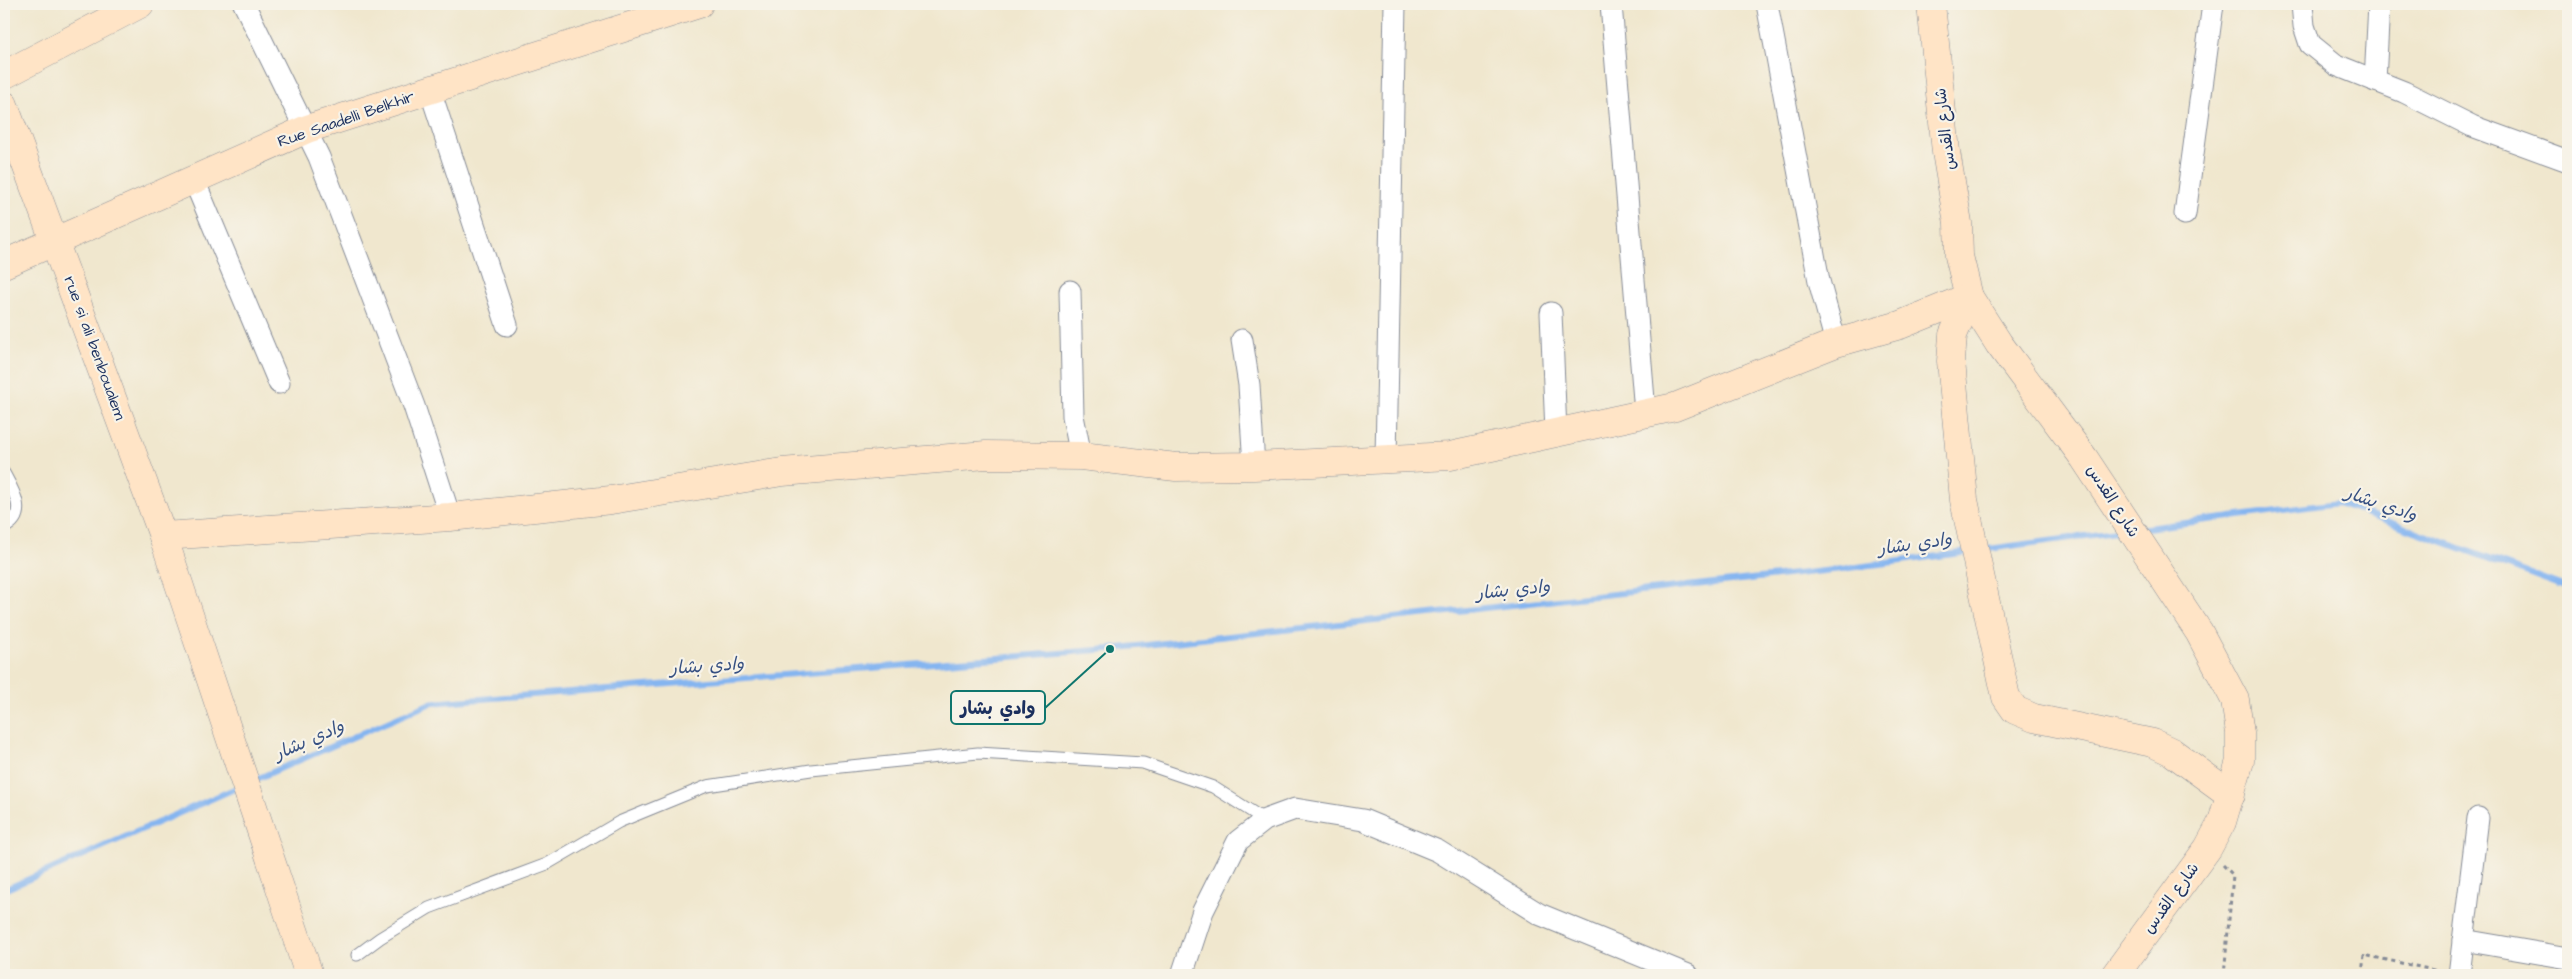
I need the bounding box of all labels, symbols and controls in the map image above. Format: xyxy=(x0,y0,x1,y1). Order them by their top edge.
street label: Rue Saadelli Belkhir xyxy=(275,85,418,153)
street label: شارع القدس xyxy=(1929,87,1961,171)
street label: rue si ali benboualem xyxy=(59,273,131,424)
street label: شارع القدس xyxy=(2081,460,2145,542)
water label: وادي بشار xyxy=(2340,479,2421,528)
water label: وادي بشار xyxy=(1875,526,1954,562)
water label: وادي بشار xyxy=(1473,574,1552,607)
water label: وادي بشار xyxy=(667,651,746,681)
callout: وادي بشار xyxy=(951,691,1045,724)
text: وادي بشار xyxy=(959,696,1035,722)
water label: وادي بشار xyxy=(268,713,349,767)
street label: شارع القدس xyxy=(2138,858,2204,938)

